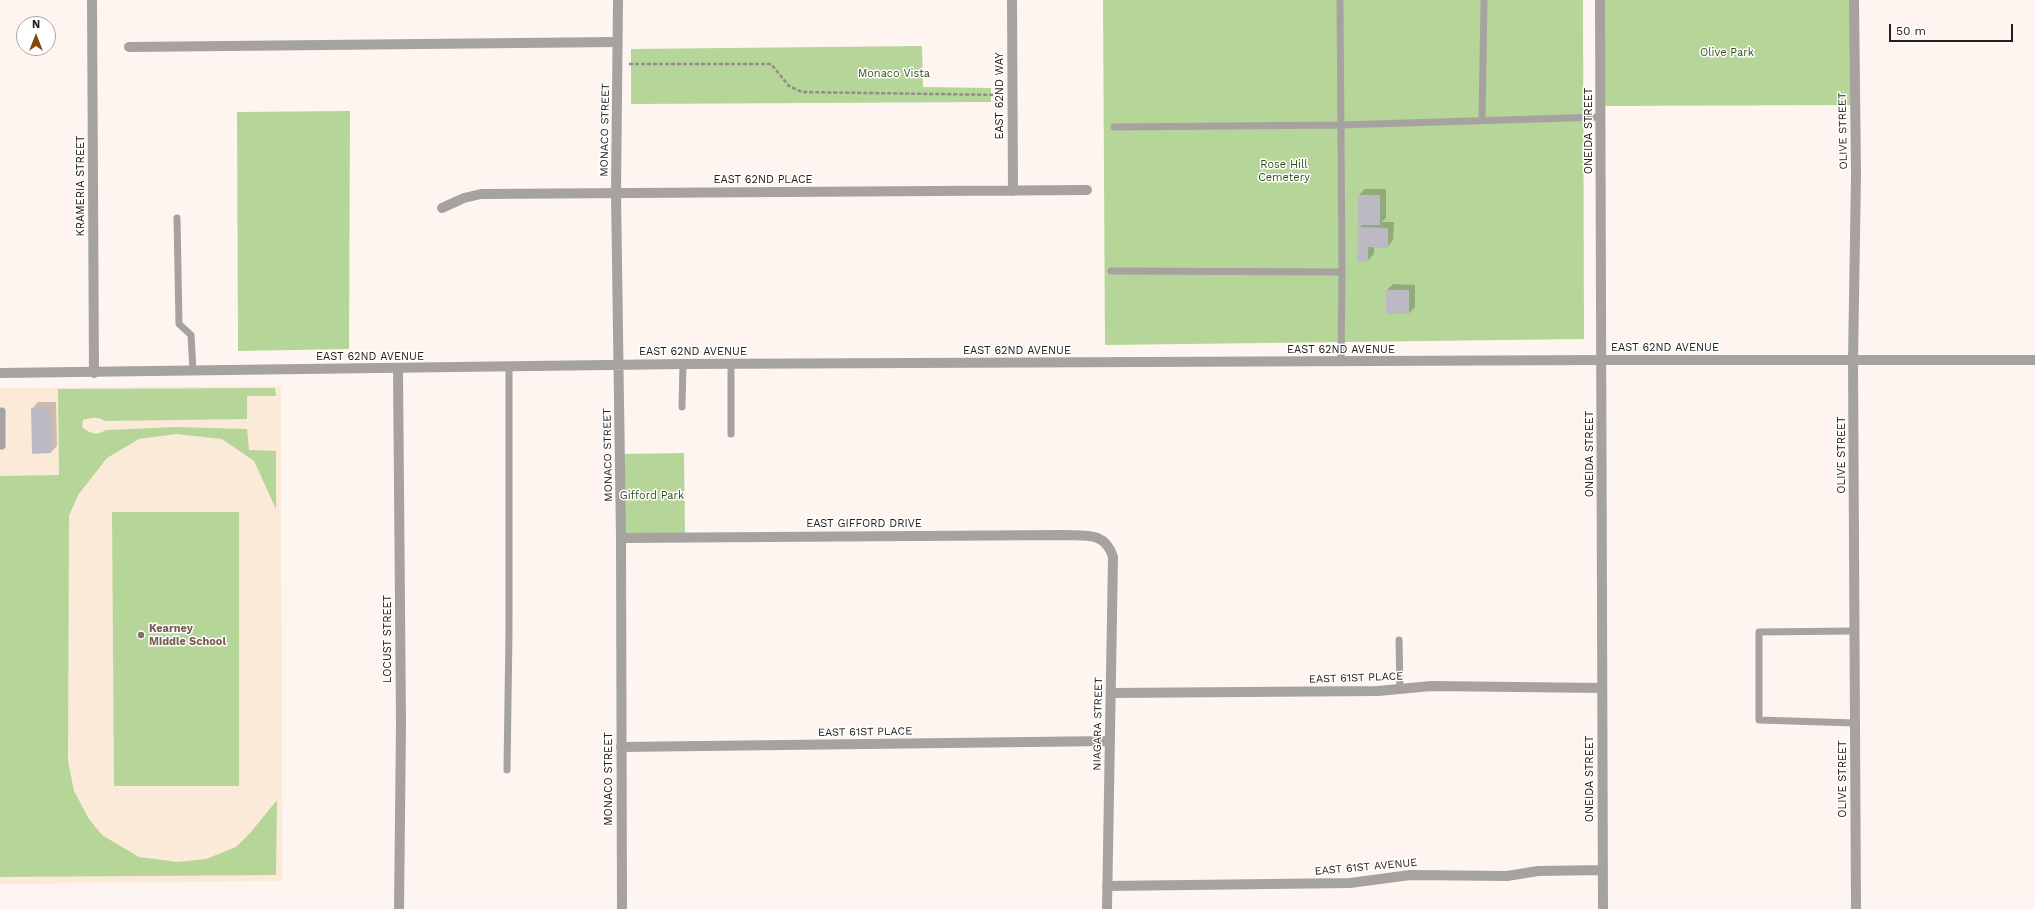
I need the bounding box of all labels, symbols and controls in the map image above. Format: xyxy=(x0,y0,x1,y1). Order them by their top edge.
north arrow xyxy=(16,16,56,56)
scale bar xyxy=(1891,16,2015,42)
text: N xyxy=(32,18,40,31)
text: 50 m xyxy=(1896,24,1926,38)
park label: Olive Park xyxy=(1700,46,1754,60)
street label: EAST 62ND WAY xyxy=(993,52,1007,140)
park label: Monaco Vista xyxy=(858,67,930,81)
street label: MONACO STREET xyxy=(598,83,612,177)
street label: ONEIDA STREET xyxy=(1582,88,1596,174)
street label: OLIVE STREET xyxy=(1836,92,1850,170)
street label: KRAMERIA STREET xyxy=(74,135,88,237)
park label: Rose Hill Cemetery xyxy=(1258,158,1310,184)
street label: EAST 62ND PLACE xyxy=(713,173,813,187)
street label: EAST 62ND AVENUE xyxy=(1611,341,1719,355)
street label: EAST 62ND AVENUE xyxy=(1287,343,1395,357)
street label: EAST 62ND AVENUE xyxy=(963,344,1071,358)
street label: EAST 62ND AVENUE xyxy=(639,345,747,359)
street label: EAST 62ND AVENUE xyxy=(316,350,424,364)
street label: MONACO STREET xyxy=(601,408,615,502)
street label: ONEIDA STREET xyxy=(1583,411,1597,497)
street label: OLIVE STREET xyxy=(1835,416,1849,494)
park label: Gifford Park xyxy=(620,489,684,503)
street label: EAST GIFFORD DRIVE xyxy=(806,517,922,531)
street label: LOCUST STREET xyxy=(381,595,395,683)
place label: Kearney Middle School xyxy=(149,622,226,648)
marker: Kearney Middle School xyxy=(136,630,146,640)
street label: EAST 61ST PLACE xyxy=(1309,670,1403,686)
street label: NIAGARA STREET xyxy=(1091,677,1105,771)
street label: EAST 61ST PLACE xyxy=(818,725,912,739)
street label: MONACO STREET xyxy=(602,732,616,826)
street label: ONEIDA STREET xyxy=(1583,736,1597,822)
street label: OLIVE STREET xyxy=(1836,740,1850,818)
street label: EAST 61ST AVENUE xyxy=(1314,856,1418,878)

